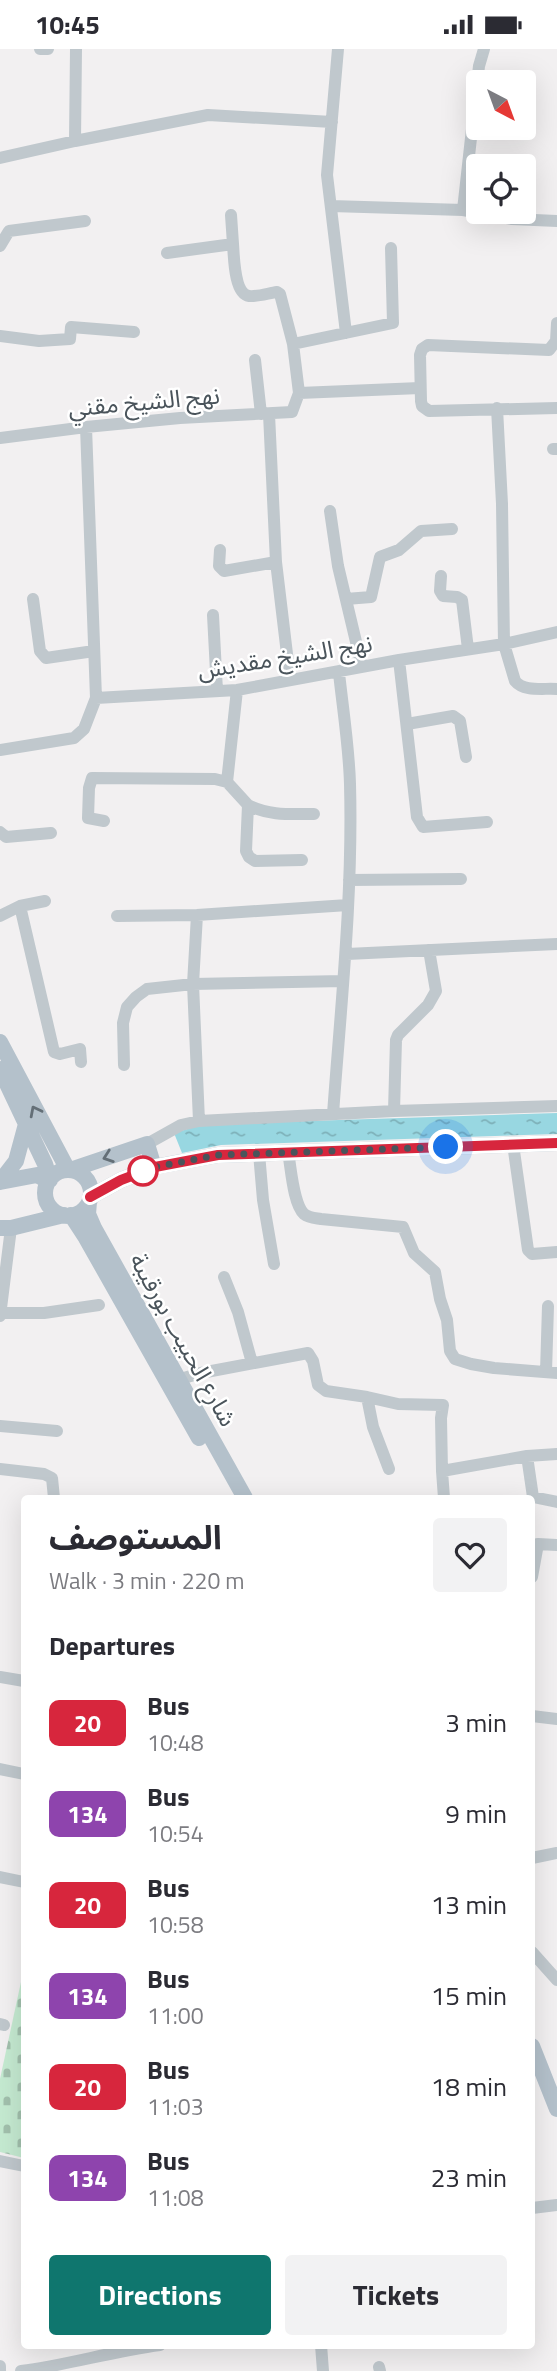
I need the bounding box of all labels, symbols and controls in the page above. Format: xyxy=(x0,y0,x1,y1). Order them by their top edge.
text: 10:45 xyxy=(35,5,100,44)
north arrow xyxy=(466,70,536,140)
map controls xyxy=(466,70,536,224)
button: locate xyxy=(466,154,536,224)
street label: نهج الشيخ مقني xyxy=(67,376,221,427)
street label: نهج الشيخ مقديش xyxy=(195,624,375,688)
one-way arrow xyxy=(30,1106,44,1118)
your location xyxy=(428,1129,463,1164)
one-way arrow xyxy=(103,1149,115,1163)
unlabelled marker xyxy=(128,1156,158,1186)
street label: شارع الحبيب بورقيبة xyxy=(121,1246,247,1433)
text: المستوصف xyxy=(49,1512,222,1562)
button: heart xyxy=(433,1518,507,1592)
text: Walk · 3 min · 220 m xyxy=(49,1563,245,1598)
text: Departures xyxy=(49,1626,175,1665)
text: Bus xyxy=(147,1686,189,1725)
text: 3 min xyxy=(445,1703,507,1742)
text: 20 xyxy=(74,1705,101,1741)
text: 10:48 xyxy=(147,1725,204,1760)
text: Bus xyxy=(147,1777,189,1816)
text: 9 min xyxy=(445,1794,507,1833)
text: 134 xyxy=(67,1796,108,1832)
text: 10:54 xyxy=(147,1816,204,1851)
text: Bus xyxy=(147,1868,189,1907)
text: 13 min xyxy=(431,1885,507,1924)
text: 20 xyxy=(74,1887,101,1923)
text: 10:58 xyxy=(147,1907,204,1942)
text: Bus xyxy=(147,1959,189,1998)
text: 15 min xyxy=(431,1976,507,2015)
text: 134 xyxy=(67,1978,108,2014)
text: 11:00 xyxy=(147,1998,204,2033)
text: Bus xyxy=(147,2050,189,2089)
text: 18 min xyxy=(431,2067,507,2106)
text: 20 xyxy=(74,2069,101,2105)
text: 11:03 xyxy=(147,2089,204,2124)
text: Bus xyxy=(147,2141,189,2180)
text: 23 min xyxy=(431,2158,507,2197)
text: 134 xyxy=(67,2160,108,2196)
text: 11:08 xyxy=(147,2180,204,2215)
button: Directions xyxy=(49,2255,271,2335)
button: Tickets xyxy=(285,2255,507,2335)

